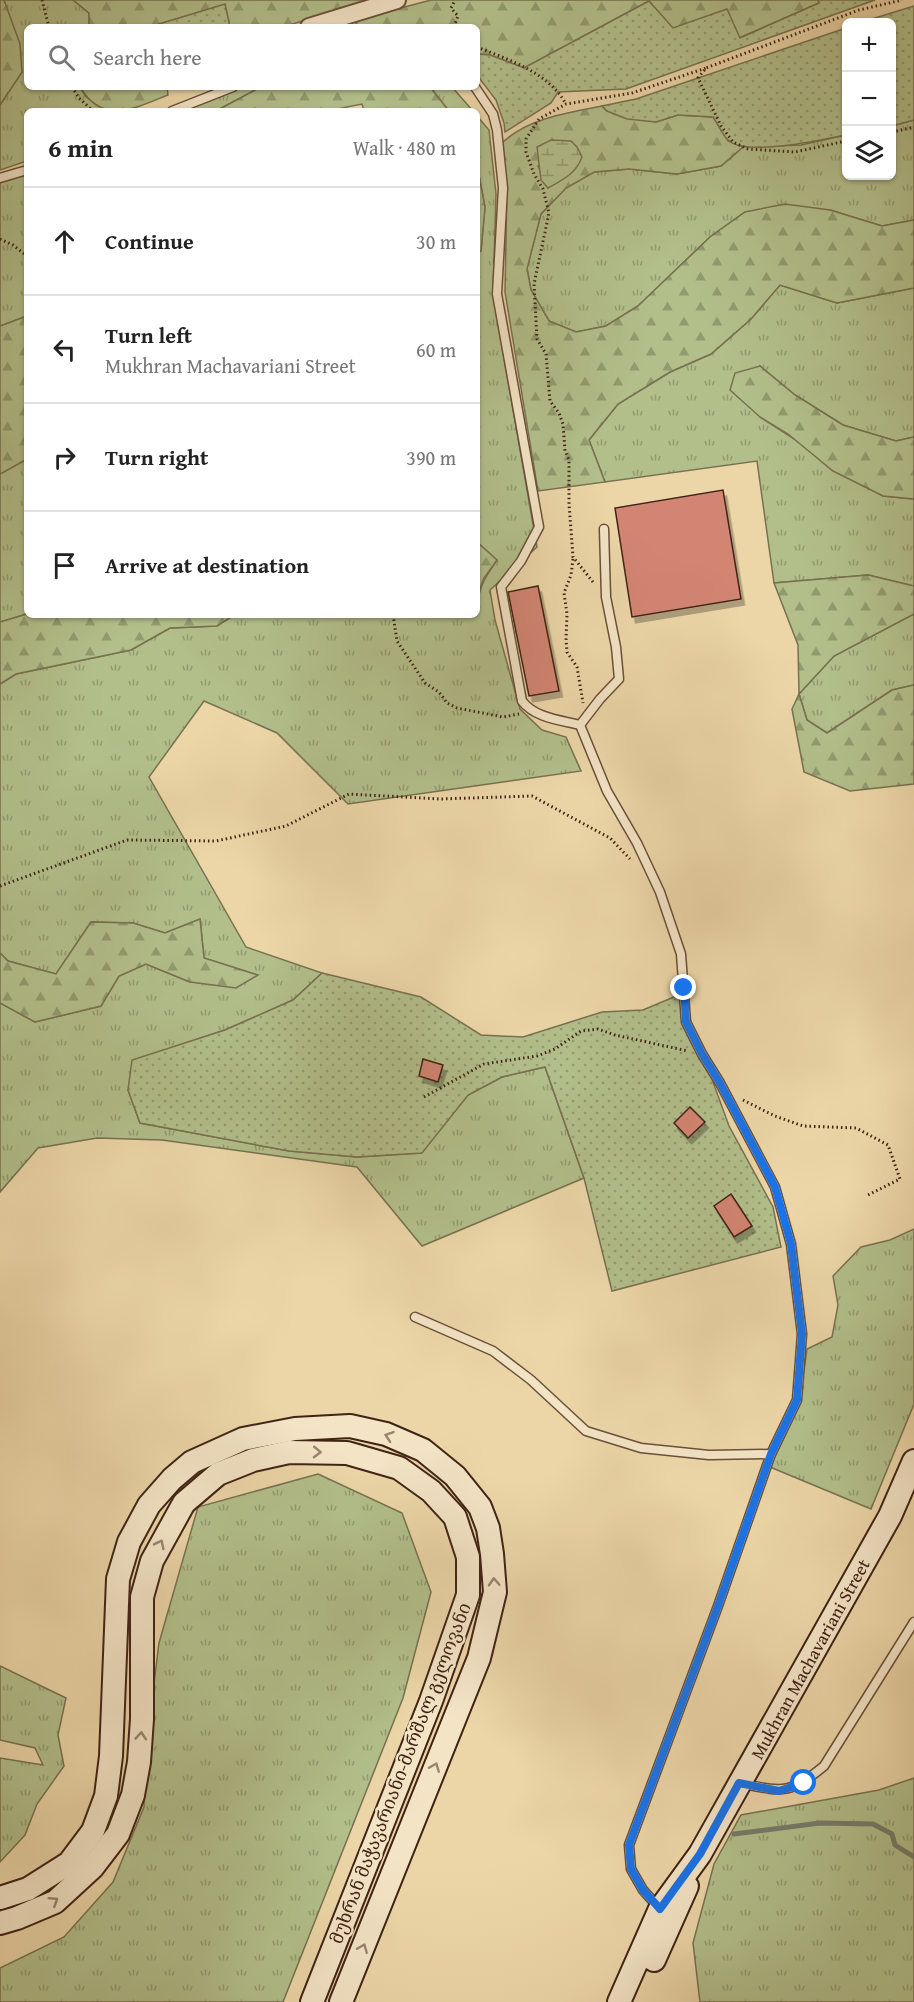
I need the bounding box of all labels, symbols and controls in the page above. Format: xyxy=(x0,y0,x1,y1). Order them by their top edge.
map controls xyxy=(842,18,896,180)
button: + xyxy=(842,18,896,72)
search box xyxy=(24,24,480,90)
icon: search xyxy=(45,41,78,74)
text: Search here xyxy=(93,41,202,73)
button: − xyxy=(842,72,896,126)
button: layers xyxy=(842,126,896,180)
text: 6 min xyxy=(48,128,113,167)
text: Walk · 480 m xyxy=(353,133,456,162)
icon: ahead xyxy=(48,225,81,258)
text: Continue xyxy=(105,225,194,257)
text: 30 m xyxy=(416,227,456,256)
text: Turn left xyxy=(105,319,192,351)
icon: left xyxy=(48,333,81,366)
text: 60 m xyxy=(416,335,456,364)
text: Mukhran Machavariani Street xyxy=(105,351,356,380)
icon: right xyxy=(48,441,81,474)
text: Turn right xyxy=(105,441,208,473)
text: 390 m xyxy=(406,443,456,472)
icon: arrive xyxy=(48,549,81,582)
text: Arrive at destination xyxy=(105,549,309,581)
route end xyxy=(670,974,696,1000)
one-way arrow xyxy=(384,1430,395,1443)
one-way arrow xyxy=(312,1446,321,1459)
one-way arrow xyxy=(153,1540,165,1551)
street label: Mukhran Machavariani Street xyxy=(743,1553,877,1764)
one-way arrow xyxy=(488,1577,501,1586)
street label: მუხრან მაჭავარიანი-მარშალ გელოვანი xyxy=(322,1599,478,1947)
one-way arrow xyxy=(134,1731,147,1740)
one-way arrow xyxy=(428,1762,440,1773)
route start xyxy=(790,1769,816,1795)
one-way arrow xyxy=(47,1897,58,1908)
one-way arrow xyxy=(356,1943,368,1954)

